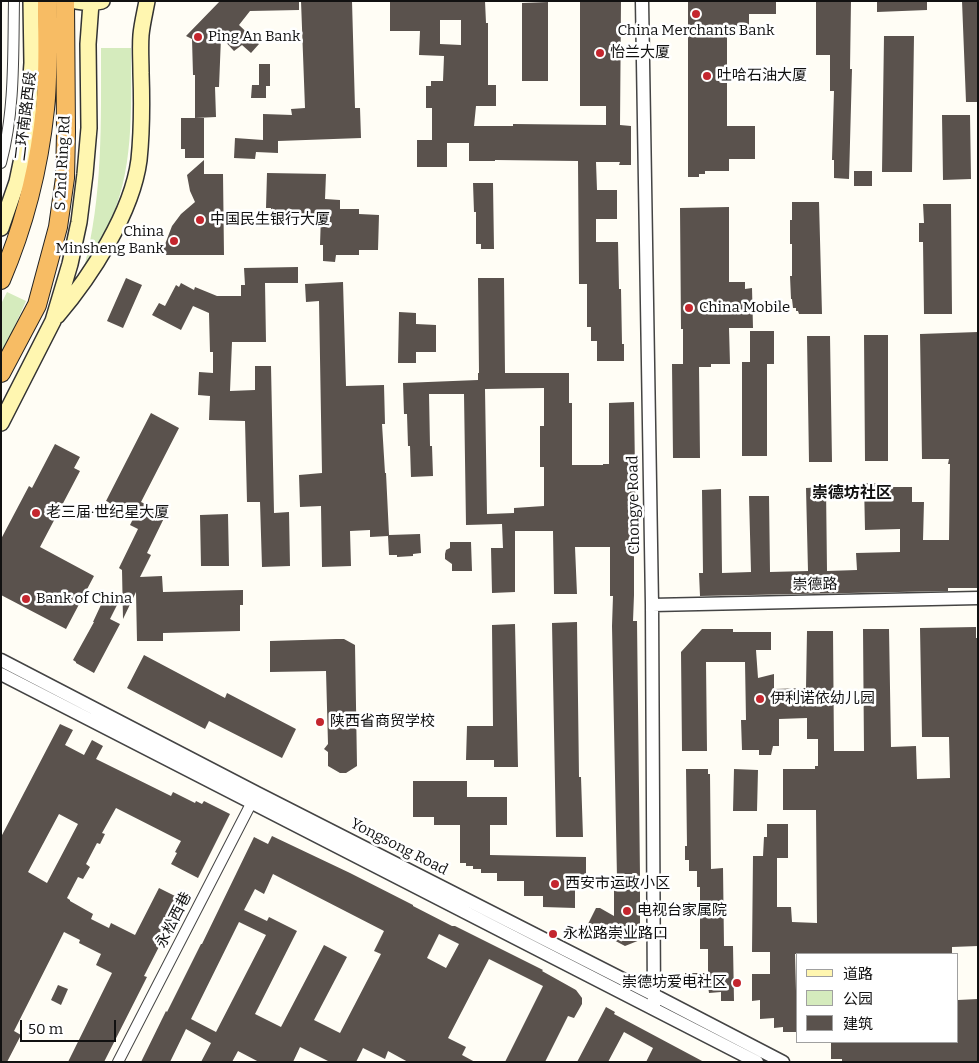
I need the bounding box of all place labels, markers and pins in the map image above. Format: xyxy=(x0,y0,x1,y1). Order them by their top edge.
marker: China Merchants Bank xyxy=(690,8,702,20)
place label: China Merchants Bank xyxy=(618,22,774,40)
place label: Ping An Bank xyxy=(208,28,300,46)
marker: Ping An Bank xyxy=(192,31,204,43)
place label: 怡兰大厦 xyxy=(610,44,670,62)
marker: 怡兰大厦 xyxy=(594,47,606,59)
place label: 吐哈石油大厦 xyxy=(717,67,807,85)
marker: 吐哈石油大厦 xyxy=(701,70,713,82)
place label: 中国民生银行大厦 xyxy=(210,211,330,229)
marker: 中国民生银行大厦 xyxy=(194,214,206,226)
place label: China Minsheng Bank xyxy=(56,223,164,258)
marker: China Minsheng Bank xyxy=(168,235,180,247)
place label: China Mobile xyxy=(699,299,790,317)
marker: China Mobile xyxy=(683,302,695,314)
place label: 老三届·世纪星大厦 xyxy=(46,504,169,522)
marker: 老三届·世纪星大厦 xyxy=(30,507,42,519)
place label: Bank of China xyxy=(36,590,132,608)
marker: Bank of China xyxy=(20,593,32,605)
place label: 伊利诺依幼儿园 xyxy=(770,690,875,708)
marker: 伊利诺依幼儿园 xyxy=(754,693,766,705)
place label: 陕西省商贸学校 xyxy=(330,713,435,731)
marker: 陕西省商贸学校 xyxy=(314,716,326,728)
place label: 西安市运政小区 xyxy=(565,875,670,893)
marker: 西安市运政小区 xyxy=(549,878,561,890)
place label: 电视台家属院 xyxy=(637,902,727,920)
marker: 电视台家属院 xyxy=(621,905,633,917)
place label: 永松路崇业路口 xyxy=(563,925,668,943)
marker: 永松路崇业路口 xyxy=(547,928,559,940)
place label: 崇德坊爱电社区 xyxy=(622,974,727,992)
marker: 崇德坊爱电社区 xyxy=(731,977,743,989)

